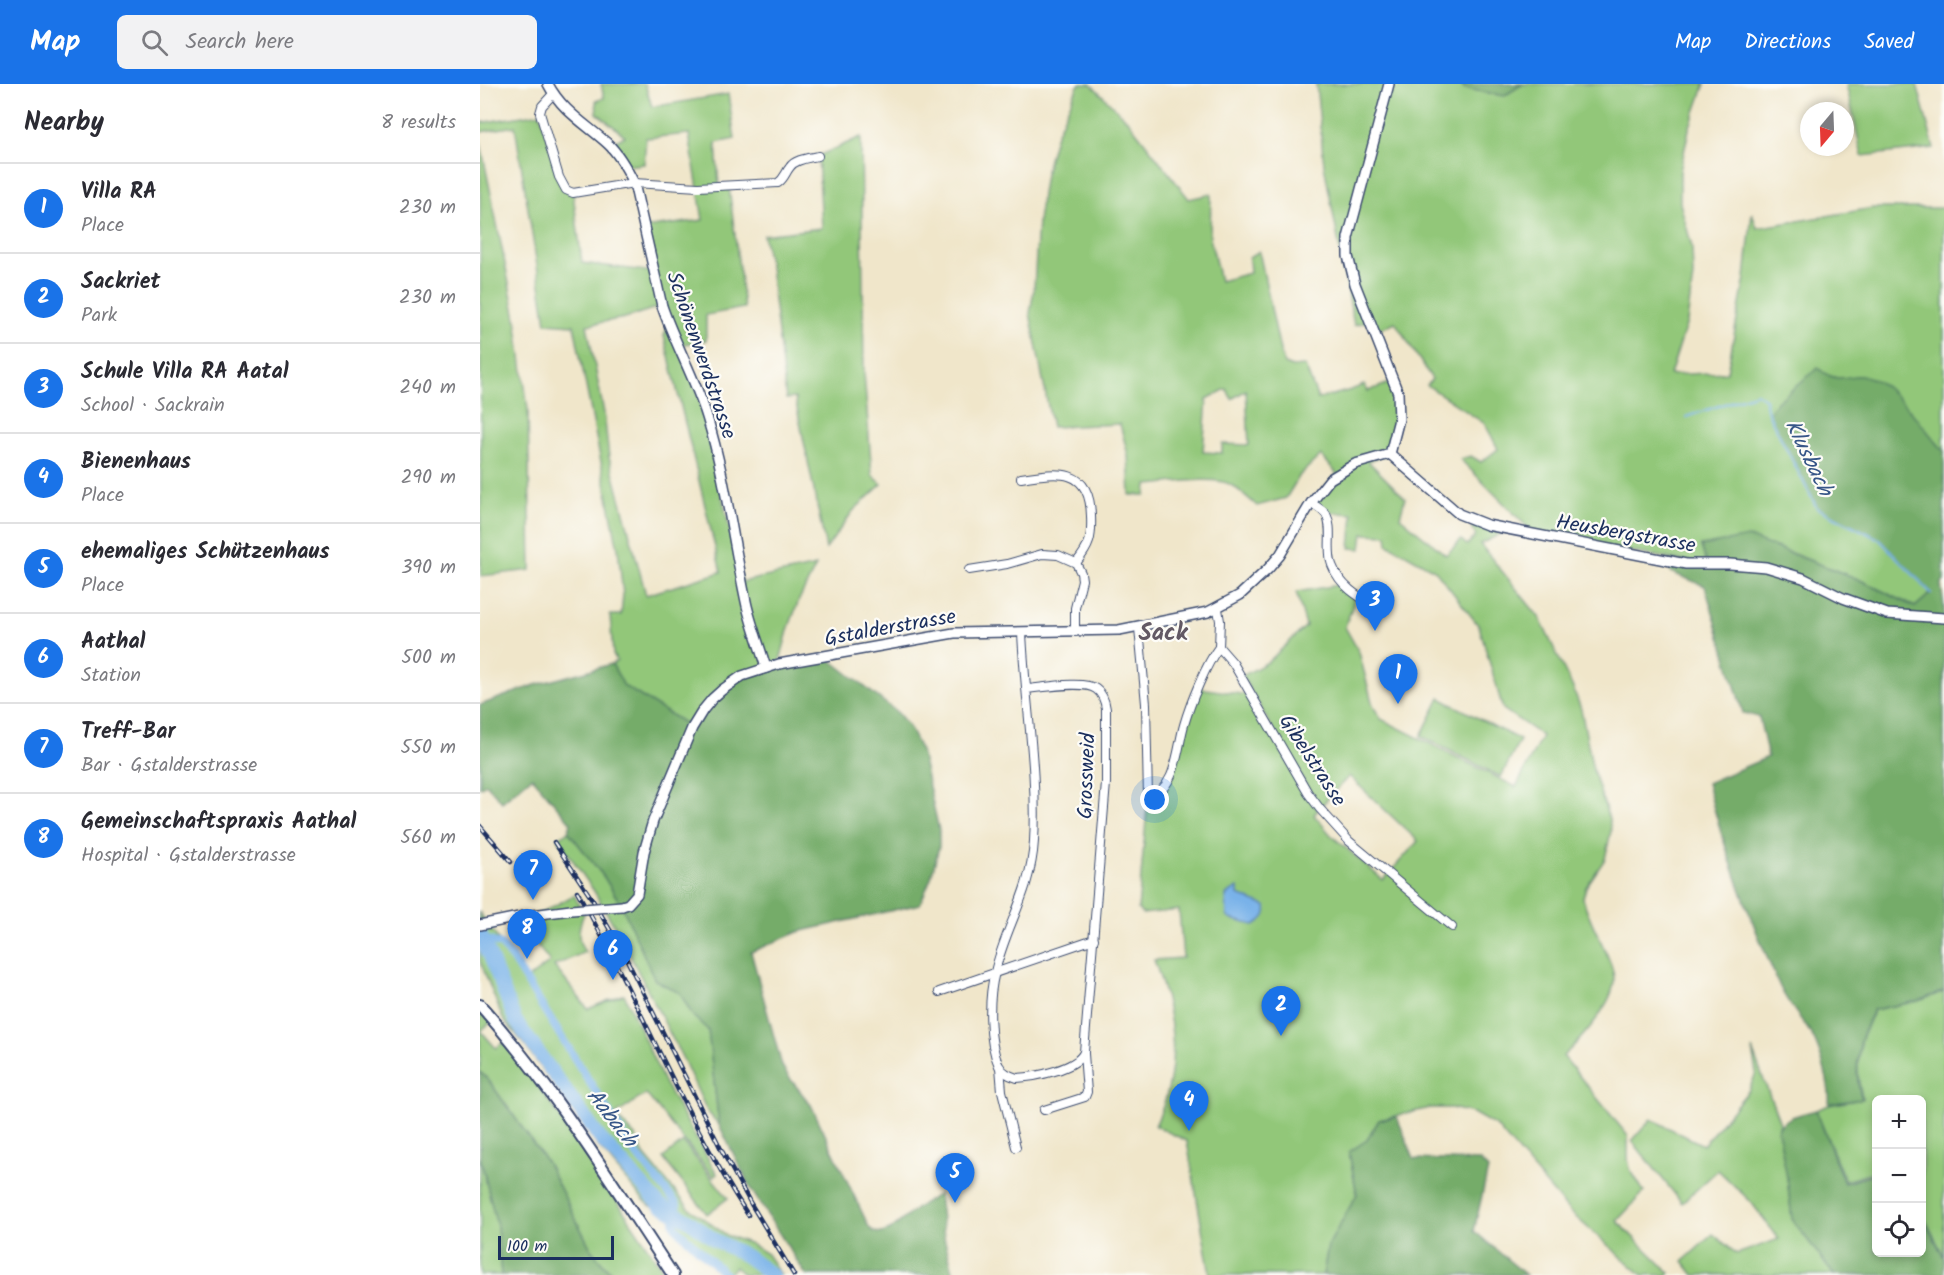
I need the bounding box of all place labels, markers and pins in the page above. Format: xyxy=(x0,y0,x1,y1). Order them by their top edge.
pin: 3 xyxy=(1356,582,1394,631)
pin: 1 xyxy=(1378,654,1418,704)
pin: 7 xyxy=(514,850,552,900)
pin: 8 xyxy=(508,910,546,959)
pin: 6 xyxy=(594,930,632,980)
pin: 2 xyxy=(1262,986,1300,1036)
pin: 4 xyxy=(1170,1082,1208,1131)
pin: 5 xyxy=(936,1154,974,1203)

